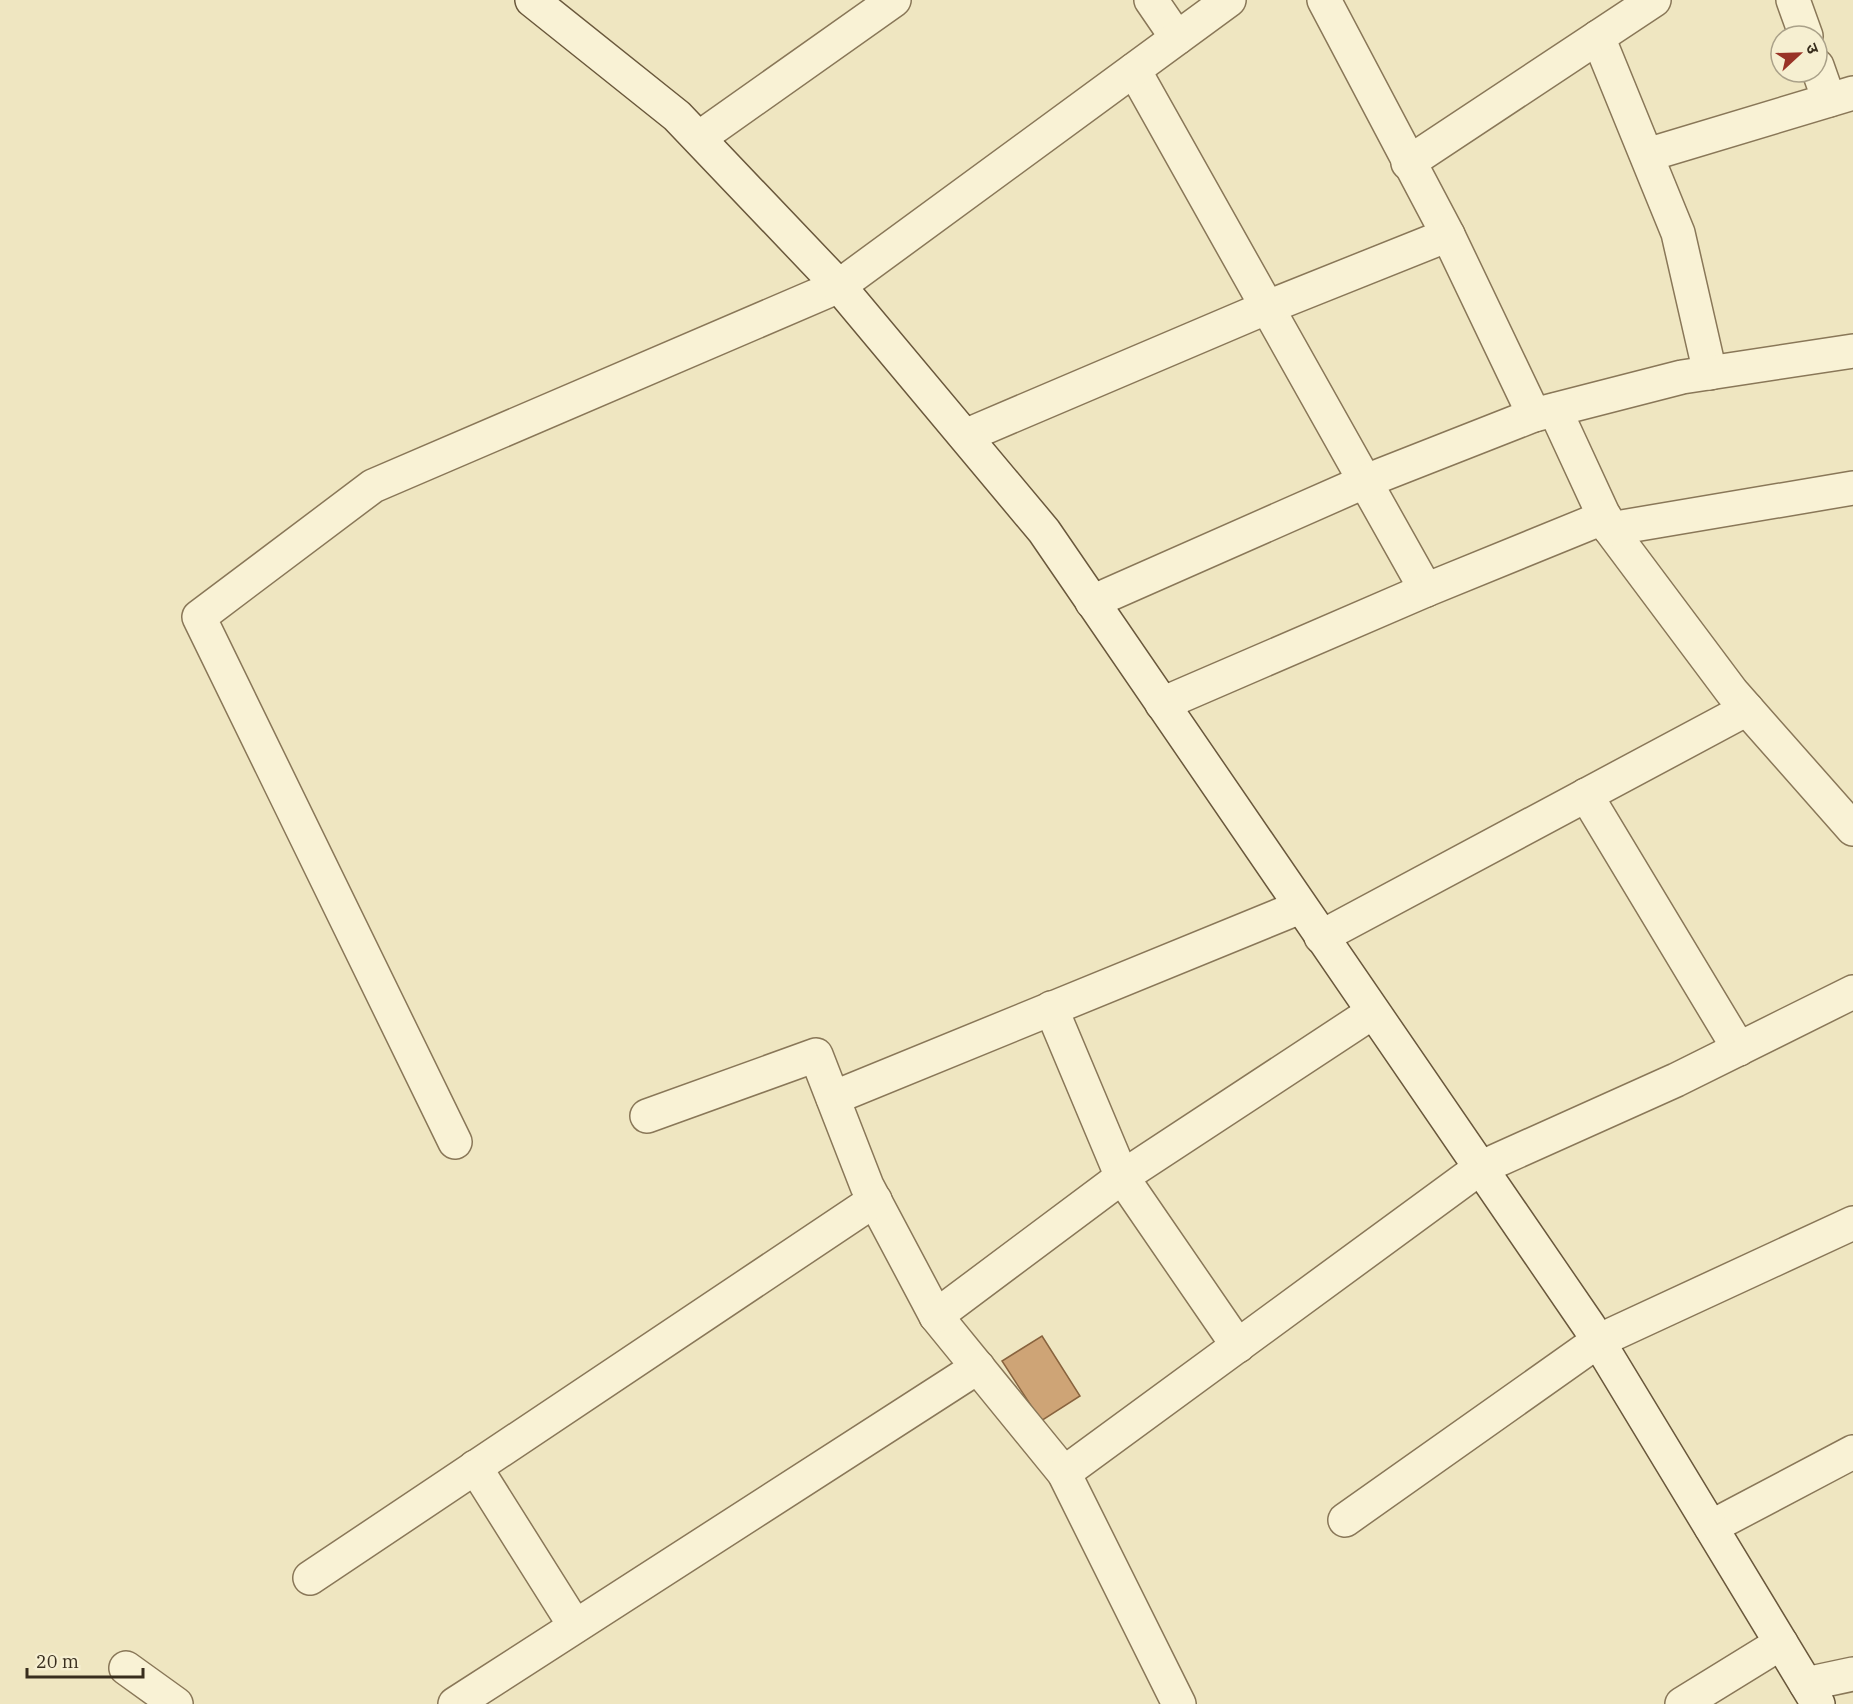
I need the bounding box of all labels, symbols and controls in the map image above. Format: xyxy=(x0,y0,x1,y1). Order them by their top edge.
north arrow xyxy=(1769,24,1829,84)
text: उ xyxy=(1802,40,1824,57)
scale bar xyxy=(27,1641,142,1679)
text: 20 m xyxy=(36,1650,79,1673)

